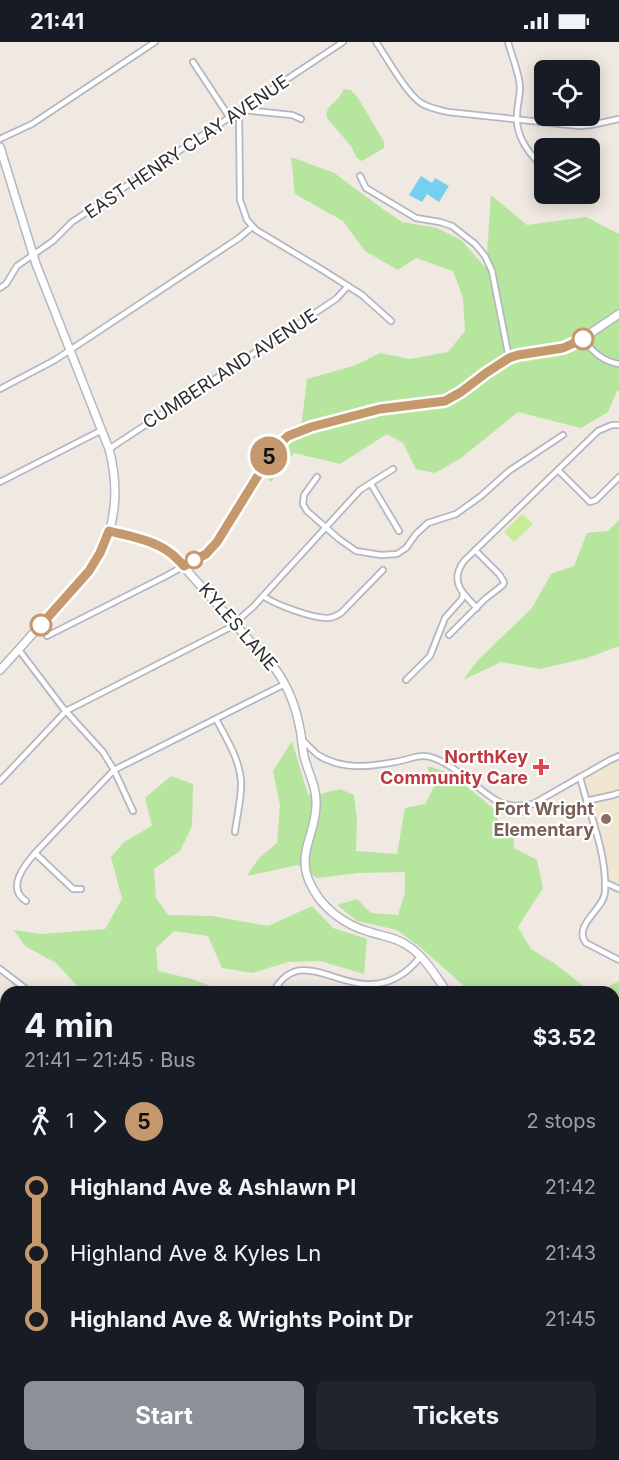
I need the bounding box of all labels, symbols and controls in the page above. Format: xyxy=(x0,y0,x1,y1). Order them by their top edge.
text: 21:41 xyxy=(30,8,84,34)
map controls xyxy=(534,60,600,204)
button: locate xyxy=(534,60,600,126)
street label: EAST HENRY CLAY AVENUE xyxy=(81,70,293,223)
button: layers xyxy=(534,138,600,204)
street label: CUMBERLAND AVENUE xyxy=(139,304,321,433)
unlabelled marker xyxy=(572,328,594,350)
line badge: 5 xyxy=(250,436,288,476)
text: 5 xyxy=(262,444,276,469)
unlabelled marker xyxy=(185,551,203,569)
street label: KYLES LANE xyxy=(195,579,282,675)
unlabelled marker xyxy=(30,614,52,636)
place label: NorthKey Community Care xyxy=(380,746,528,788)
marker: NorthKey Community Care xyxy=(532,758,550,776)
place label: Fort Wright Elementary xyxy=(494,798,594,840)
marker: Fort Wright Elementary xyxy=(599,812,613,826)
text: 4 min xyxy=(24,1005,114,1045)
text: $3.52 xyxy=(533,1024,596,1050)
text: 21:41 – 21:45 · Bus xyxy=(24,1048,196,1072)
icon: walk xyxy=(24,1105,57,1138)
icon: forward xyxy=(83,1105,116,1138)
text: 1 xyxy=(66,1109,74,1133)
text: 5 xyxy=(137,1109,151,1134)
text: 2 stops xyxy=(526,1109,596,1133)
text: Highland Ave & Ashlawn Pl xyxy=(70,1174,356,1200)
text: 21:42 xyxy=(545,1175,596,1199)
text: Highland Ave & Kyles Ln xyxy=(70,1240,321,1266)
text: 21:43 xyxy=(545,1241,596,1265)
text: Highland Ave & Wrights Point Dr xyxy=(70,1306,413,1332)
text: 21:45 xyxy=(545,1307,596,1331)
button: Start xyxy=(24,1381,304,1450)
button: Tickets xyxy=(316,1381,596,1450)

